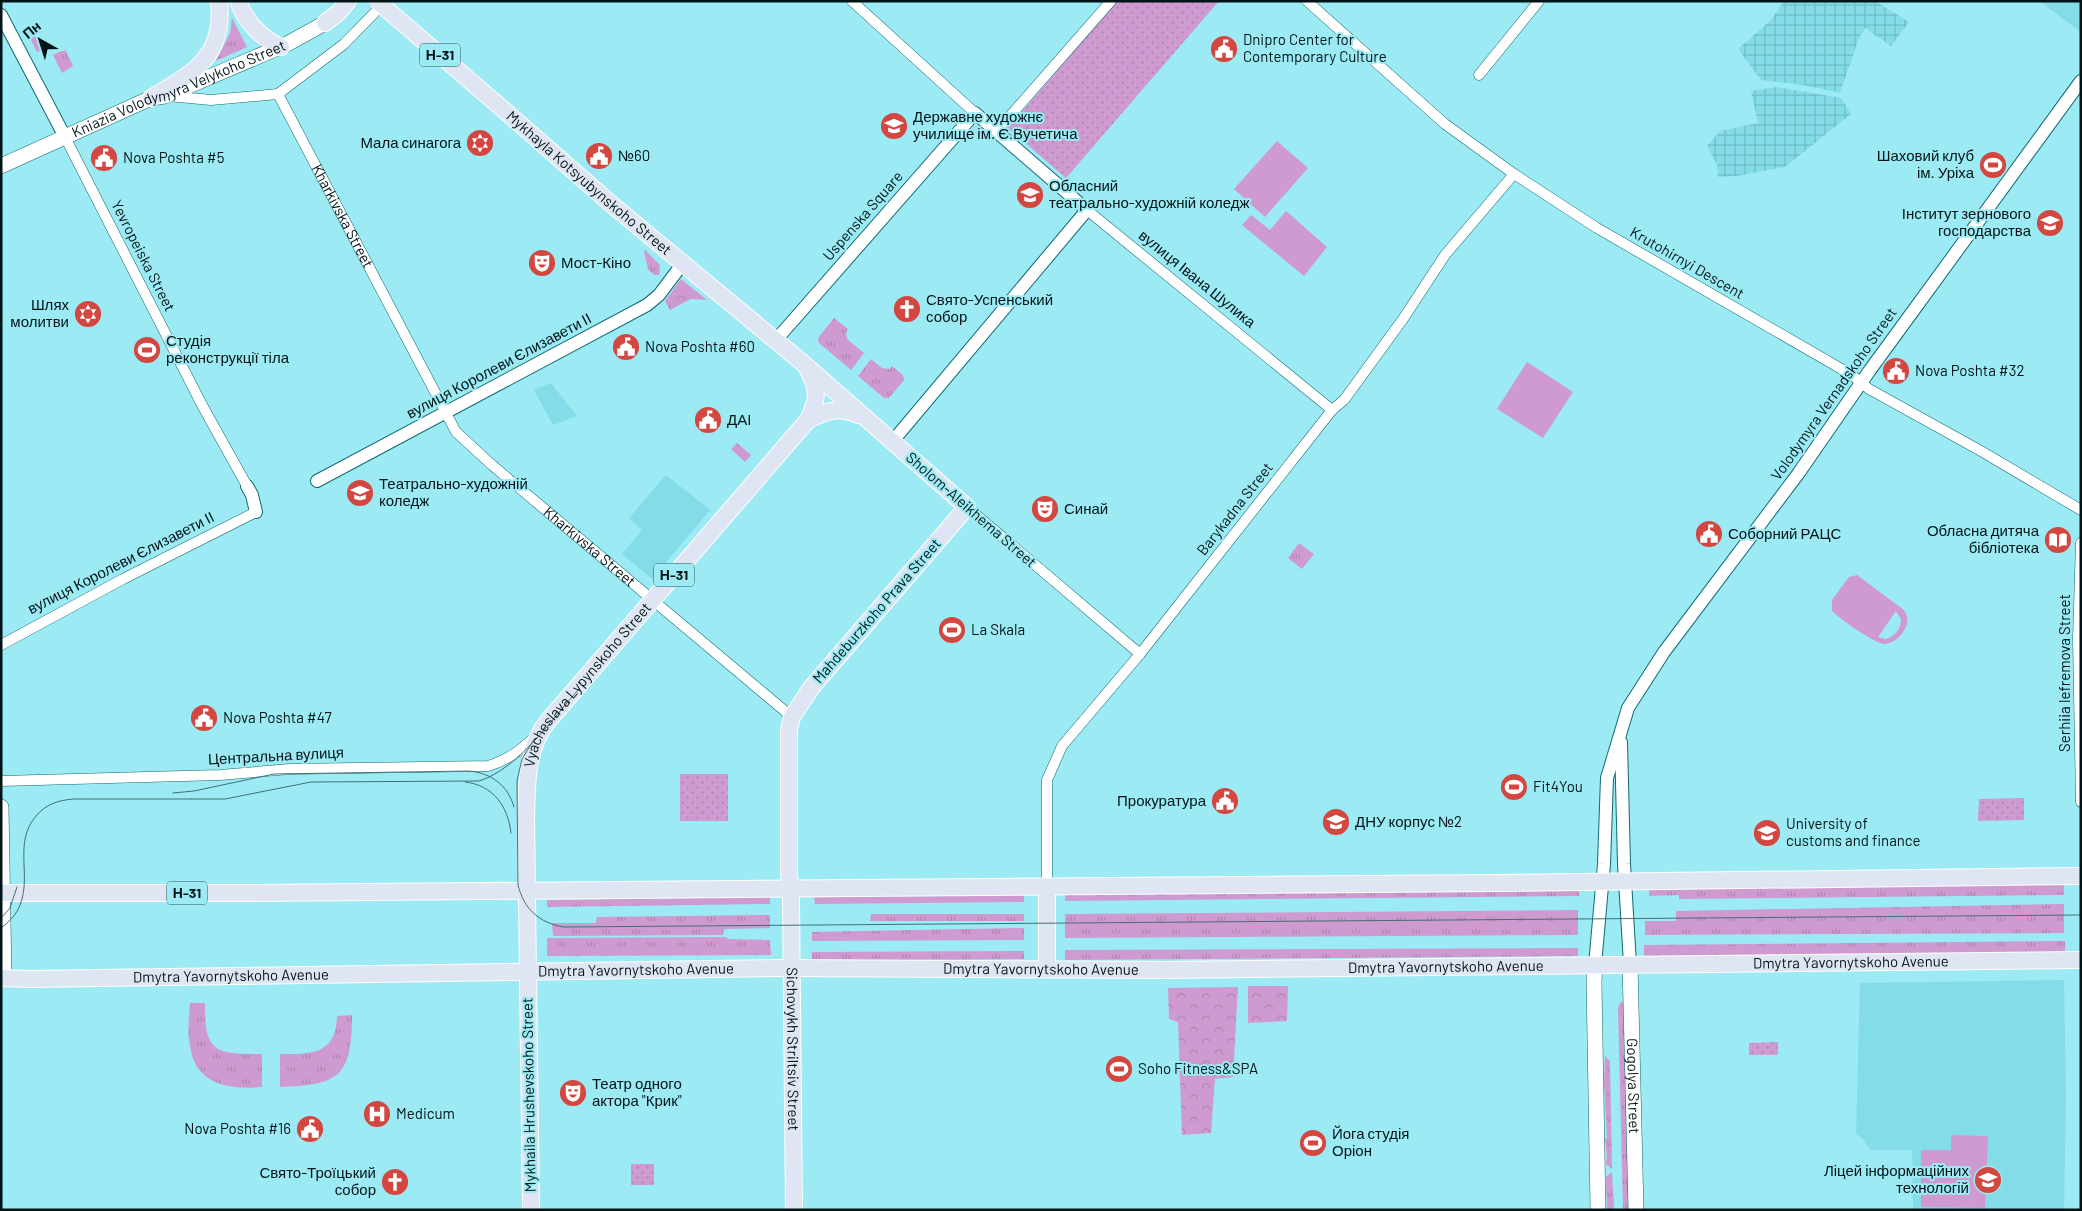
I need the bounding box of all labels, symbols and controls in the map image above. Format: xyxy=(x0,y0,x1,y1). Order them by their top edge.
north arrow xyxy=(15,15,65,65)
text: Пн xyxy=(19,17,44,42)
place label: Dnipro Center for Contemporary Culture xyxy=(1243,30,1387,65)
public building icon: Dnipro Center for Contemporary Culture xyxy=(1209,34,1239,64)
street label: Kniazia Volodymyra Velykoho Street xyxy=(69,36,288,141)
road number: Н-31 xyxy=(420,44,460,66)
street label: Mykhayla Kotsyubynskoho Street xyxy=(503,106,676,258)
place label: Державне художнє училище ім. Є.Вучетича xyxy=(913,107,1078,142)
school or university icon: Державне художнє училище ім. Є.Вучетича xyxy=(879,111,909,141)
synagogue icon: Мала синагога xyxy=(465,128,495,158)
place label: Мала синагога xyxy=(360,133,462,151)
public building icon: №60 xyxy=(584,141,614,171)
public building icon: Nova Poshta #5 xyxy=(89,143,119,173)
place label: №60 xyxy=(618,146,650,164)
place label: Шаховий клуб ім. Уріха xyxy=(1877,146,1975,181)
place label: Nova Poshta #5 xyxy=(123,148,224,166)
sports icon: Шаховий клуб ім. Уріха xyxy=(1978,150,2008,180)
street label: Kharkivska Street xyxy=(309,161,378,271)
street label: Uspenska Square xyxy=(819,167,906,264)
place label: Обласний театрально-художній коледж xyxy=(1049,176,1249,211)
school or university icon: Обласний театрально-художній коледж xyxy=(1015,180,1045,210)
street label: Yevropeiska Street xyxy=(108,197,180,314)
place label: Інститут зернового господарства xyxy=(1902,204,2032,239)
school or university icon: Інститут зернового господарства xyxy=(2035,208,2065,238)
street label: Krutohirnyi Descent xyxy=(1627,222,1748,302)
street label: вулиця Івана Шулика xyxy=(1136,226,1260,331)
theatre icon: Мост-Кіно xyxy=(527,248,557,278)
place label: Мост-Кіно xyxy=(561,253,631,271)
place label: Свято-Успенський собор xyxy=(926,290,1053,325)
church icon: Свято-Успенський собор xyxy=(892,294,922,324)
place label: Шлях молитви xyxy=(10,295,69,330)
synagogue icon: Шлях молитви xyxy=(73,299,103,329)
street label: Volodymyra Vernadskoho Street xyxy=(1767,304,1900,483)
street label: вулиця Королеви Єлизавети ІІ xyxy=(403,309,594,422)
place label: Студія реконструкції тіла xyxy=(166,331,290,366)
public building icon: Nova Poshta #60 xyxy=(611,332,641,362)
sports icon: Студія реконструкції тіла xyxy=(132,335,162,365)
place label: Nova Poshta #60 xyxy=(645,337,755,355)
public building icon: Nova Poshta #32 xyxy=(1881,356,1911,386)
place label: Nova Poshta #32 xyxy=(1915,361,2025,379)
public building icon: ДАІ xyxy=(693,405,723,435)
place label: ДАІ xyxy=(727,410,751,428)
street label: Sholom-Aleikhema Street xyxy=(903,448,1040,571)
street label: Barykadna Street xyxy=(1192,458,1276,558)
place label: Театрально-художній коледж xyxy=(379,474,528,509)
school or university icon: Театрально-художній коледж xyxy=(345,478,375,508)
theatre icon: Синай xyxy=(1030,494,1060,524)
place label: Синай xyxy=(1064,499,1108,517)
street label: Kharkivska Street xyxy=(540,502,640,590)
street label: вулиця Королеви Єлизавети ІІ xyxy=(24,507,217,617)
public building icon: Соборний РАЦС xyxy=(1694,519,1724,549)
place label: Обласна дитяча бібліотека xyxy=(1927,521,2040,556)
place label: Соборний РАЦС xyxy=(1728,524,1842,542)
library icon: Обласна дитяча бібліотека xyxy=(2043,525,2073,555)
street label: Mahdeburzkoho Prava Street xyxy=(808,534,944,686)
road number: Н-31 xyxy=(654,564,694,586)
street label: Serhiia Iefremova Street xyxy=(2055,594,2073,752)
street label: Vyacheslava Lypynskoho Street xyxy=(519,598,654,769)
sports icon: La Skala xyxy=(937,615,967,645)
place label: La Skala xyxy=(971,620,1025,638)
public building icon: Nova Poshta #47 xyxy=(189,703,219,733)
place label: Nova Poshta #47 xyxy=(223,708,332,726)
street label: Центральна вулиця xyxy=(207,742,344,768)
sports icon: Fit4You xyxy=(1499,772,1529,802)
place label: Fit4You xyxy=(1533,777,1583,795)
public building icon: Прокуратура xyxy=(1210,786,1240,816)
place label: Прокуратура xyxy=(1117,791,1207,809)
school or university icon: ДНУ корпус №2 xyxy=(1321,807,1351,837)
place label: ДНУ корпус №2 xyxy=(1355,812,1462,830)
place label: University of customs and finance xyxy=(1786,814,1921,849)
school or university icon: University of customs and finance xyxy=(1752,818,1782,848)
road number: Н-31 xyxy=(167,881,207,904)
street label: Dmytra Yavornytskoho Avenue xyxy=(1753,951,1949,972)
street label: Dmytra Yavornytskoho Avenue xyxy=(1348,956,1544,976)
street label: Dmytra Yavornytskoho Avenue xyxy=(538,959,734,980)
street label: Dmytra Yavornytskoho Avenue xyxy=(943,959,1139,978)
street label: Dmytra Yavornytskoho Avenue xyxy=(133,965,329,985)
street label: Sichovykh Striltsiv Street xyxy=(784,967,803,1131)
street label: Mykhaila Hrushevskoho Street xyxy=(517,998,539,1192)
street label: Gogolya Street xyxy=(1624,1038,1644,1134)
sports icon: Soho Fitness&SPA xyxy=(1104,1054,1134,1084)
place label: Soho Fitness&SPA xyxy=(1138,1059,1258,1077)
place label: Театр одного актора "Крик" xyxy=(592,1074,682,1109)
theatre icon: Театр одного актора "Крик" xyxy=(558,1078,588,1108)
hospital icon: Medicum xyxy=(362,1099,392,1129)
place label: Medicum xyxy=(396,1104,455,1122)
public building icon: Nova Poshta #16 xyxy=(295,1114,325,1144)
place label: Nova Poshta #16 xyxy=(184,1119,291,1137)
place label: Йога студія Оріон xyxy=(1332,1124,1409,1159)
sports icon: Йога студія Оріон xyxy=(1298,1128,1328,1158)
place label: Ліцей інформаційних технологій xyxy=(1824,1161,1969,1196)
place label: Свято-Троїцький собор xyxy=(259,1163,376,1198)
school or university icon: Ліцей інформаційних технологій xyxy=(1973,1165,2003,1195)
church icon: Свято-Троїцький собор xyxy=(380,1167,410,1197)

